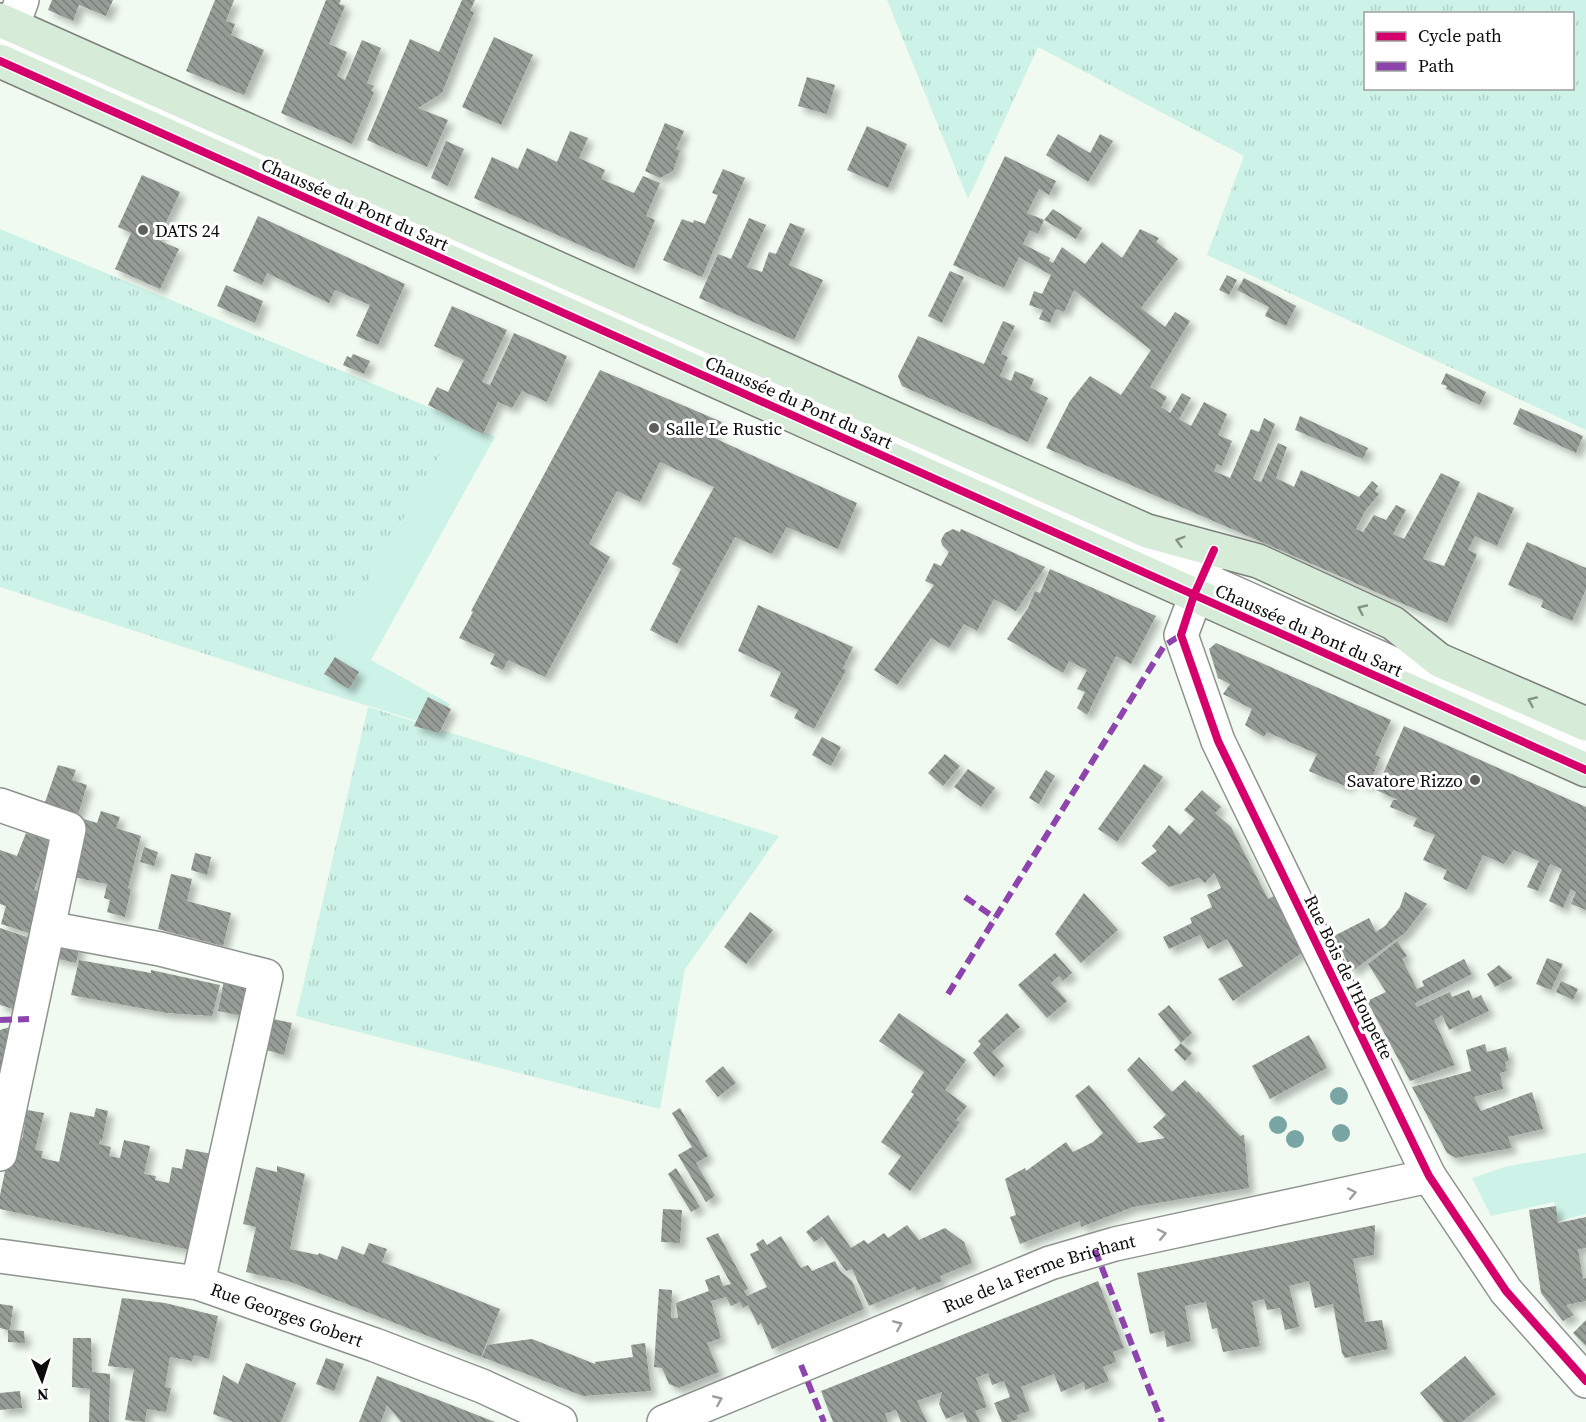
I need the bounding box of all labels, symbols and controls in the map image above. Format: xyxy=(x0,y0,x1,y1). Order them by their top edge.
legend xyxy=(1364,12,1574,90)
text: Cycle path xyxy=(1418,23,1502,48)
text: Path xyxy=(1418,53,1455,78)
street label: Chaussée du Pont du Sart xyxy=(257,151,453,257)
place label: DATS 24 xyxy=(155,218,220,243)
marker: DATS 24 xyxy=(136,223,150,237)
street label: Chaussée du Pont du Sart xyxy=(701,349,897,455)
place label: Salle Le Rustic xyxy=(666,416,783,441)
marker: Salle Le Rustic xyxy=(647,421,661,435)
one-way arrow xyxy=(1175,536,1186,548)
street label: Chaussée du Pont du Sart xyxy=(1211,577,1407,683)
one-way arrow xyxy=(1357,604,1368,616)
one-way arrow xyxy=(1528,696,1539,708)
place label: Savatore Rizzo xyxy=(1347,768,1463,793)
marker: Savatore Rizzo xyxy=(1468,773,1482,787)
street label: Rue Bois de l'Houpette xyxy=(1298,891,1400,1063)
one-way arrow xyxy=(1347,1187,1357,1200)
street label: Rue de la Ferme Brichant xyxy=(939,1227,1138,1318)
one-way arrow xyxy=(1156,1228,1166,1241)
street label: Rue Georges Gobert xyxy=(207,1276,367,1352)
one-way arrow xyxy=(892,1320,903,1332)
north arrow xyxy=(12,1350,72,1410)
text: N xyxy=(36,1384,49,1406)
one-way arrow xyxy=(712,1395,723,1407)

